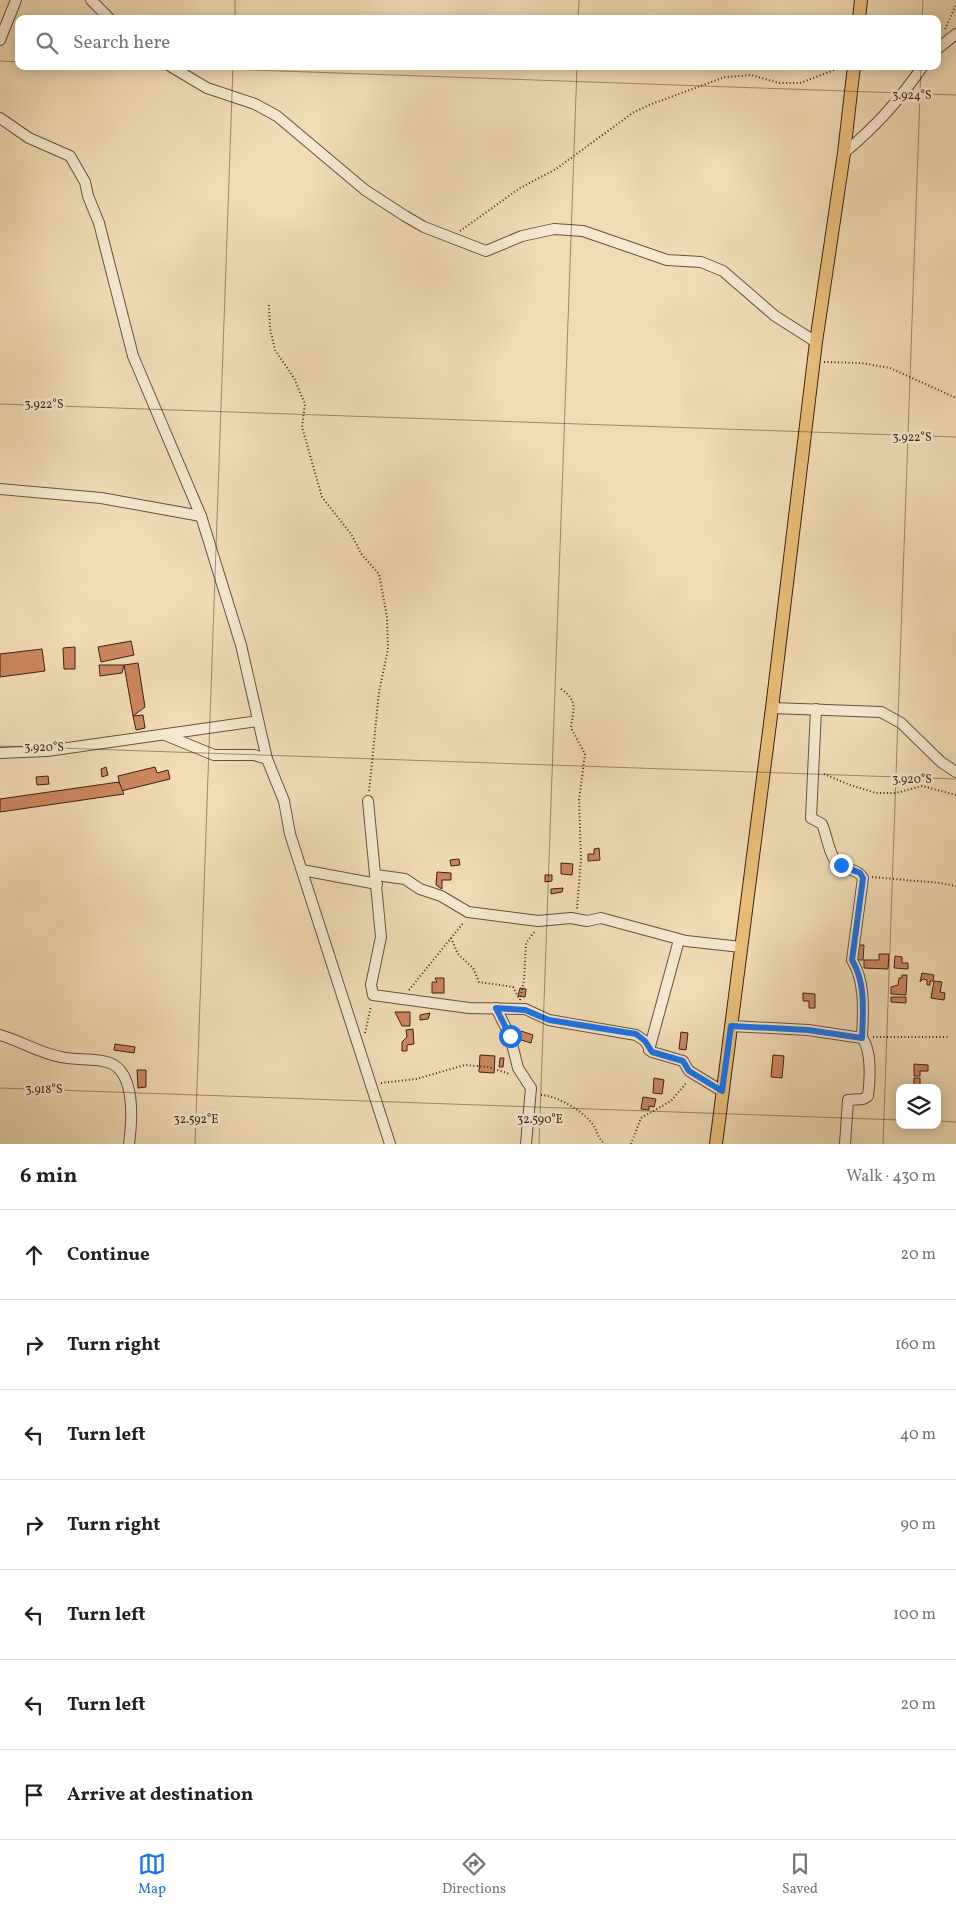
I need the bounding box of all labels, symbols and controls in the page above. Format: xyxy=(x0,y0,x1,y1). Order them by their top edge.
search box xyxy=(15,15,941,70)
icon: search xyxy=(33,29,61,57)
text: Search here xyxy=(73,30,170,56)
text: 3.924°S xyxy=(892,88,932,104)
text: 3.922°S xyxy=(24,397,64,413)
text: 3.922°S xyxy=(892,430,932,446)
text: 3.920°S xyxy=(24,740,64,756)
text: 3.920°S xyxy=(892,772,932,788)
route end xyxy=(830,854,853,877)
route start xyxy=(499,1025,522,1048)
text: 3.918°S xyxy=(25,1082,63,1098)
map controls xyxy=(896,1084,941,1129)
button: layers xyxy=(896,1084,941,1129)
text: 32.592°E xyxy=(174,1112,218,1128)
text: 32.590°E xyxy=(517,1112,563,1128)
text: 6 min xyxy=(20,1162,77,1191)
text: Walk · 430 m xyxy=(846,1166,936,1188)
icon: ahead xyxy=(20,1241,48,1269)
text: Continue xyxy=(67,1242,150,1268)
text: 20 m xyxy=(901,1244,936,1266)
icon: right xyxy=(20,1331,48,1359)
text: Turn right xyxy=(67,1332,160,1358)
text: 160 m xyxy=(895,1334,936,1356)
icon: left xyxy=(20,1421,48,1449)
text: Turn left xyxy=(67,1422,146,1448)
text: 40 m xyxy=(900,1424,936,1446)
icon: right xyxy=(20,1511,48,1539)
text: Turn right xyxy=(67,1512,160,1538)
text: 90 m xyxy=(900,1514,936,1536)
icon: left xyxy=(20,1601,48,1629)
text: Turn left xyxy=(67,1602,146,1628)
text: 100 m xyxy=(893,1604,936,1626)
icon: left xyxy=(20,1691,48,1719)
text: Turn left xyxy=(67,1692,146,1718)
text: 20 m xyxy=(901,1694,936,1716)
icon: arrive xyxy=(20,1781,48,1809)
text: Arrive at destination xyxy=(67,1782,253,1808)
tab: Map xyxy=(138,1850,166,1899)
tab: Directions xyxy=(442,1850,506,1899)
tab: Saved xyxy=(782,1850,818,1899)

